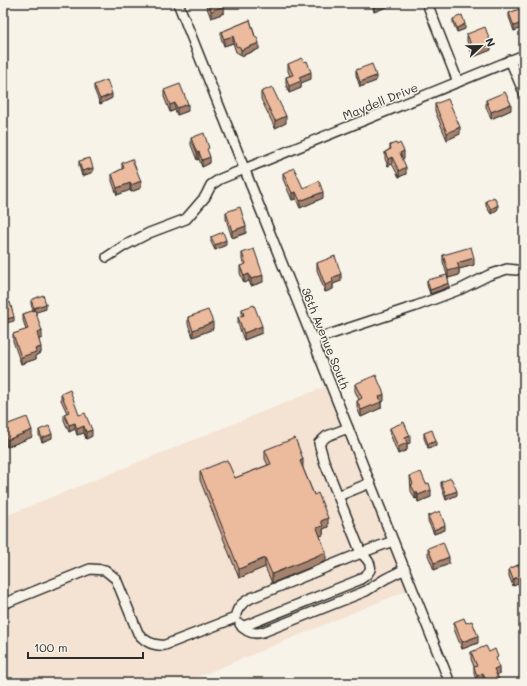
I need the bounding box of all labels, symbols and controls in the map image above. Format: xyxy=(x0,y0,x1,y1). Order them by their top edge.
north arrow xyxy=(461,26,501,66)
text: N xyxy=(482,35,499,49)
street label: Maydell Drive xyxy=(340,79,420,123)
street label: 36th Avenue South xyxy=(298,285,354,391)
scale bar xyxy=(28,634,143,660)
text: 100 m xyxy=(34,639,68,655)

